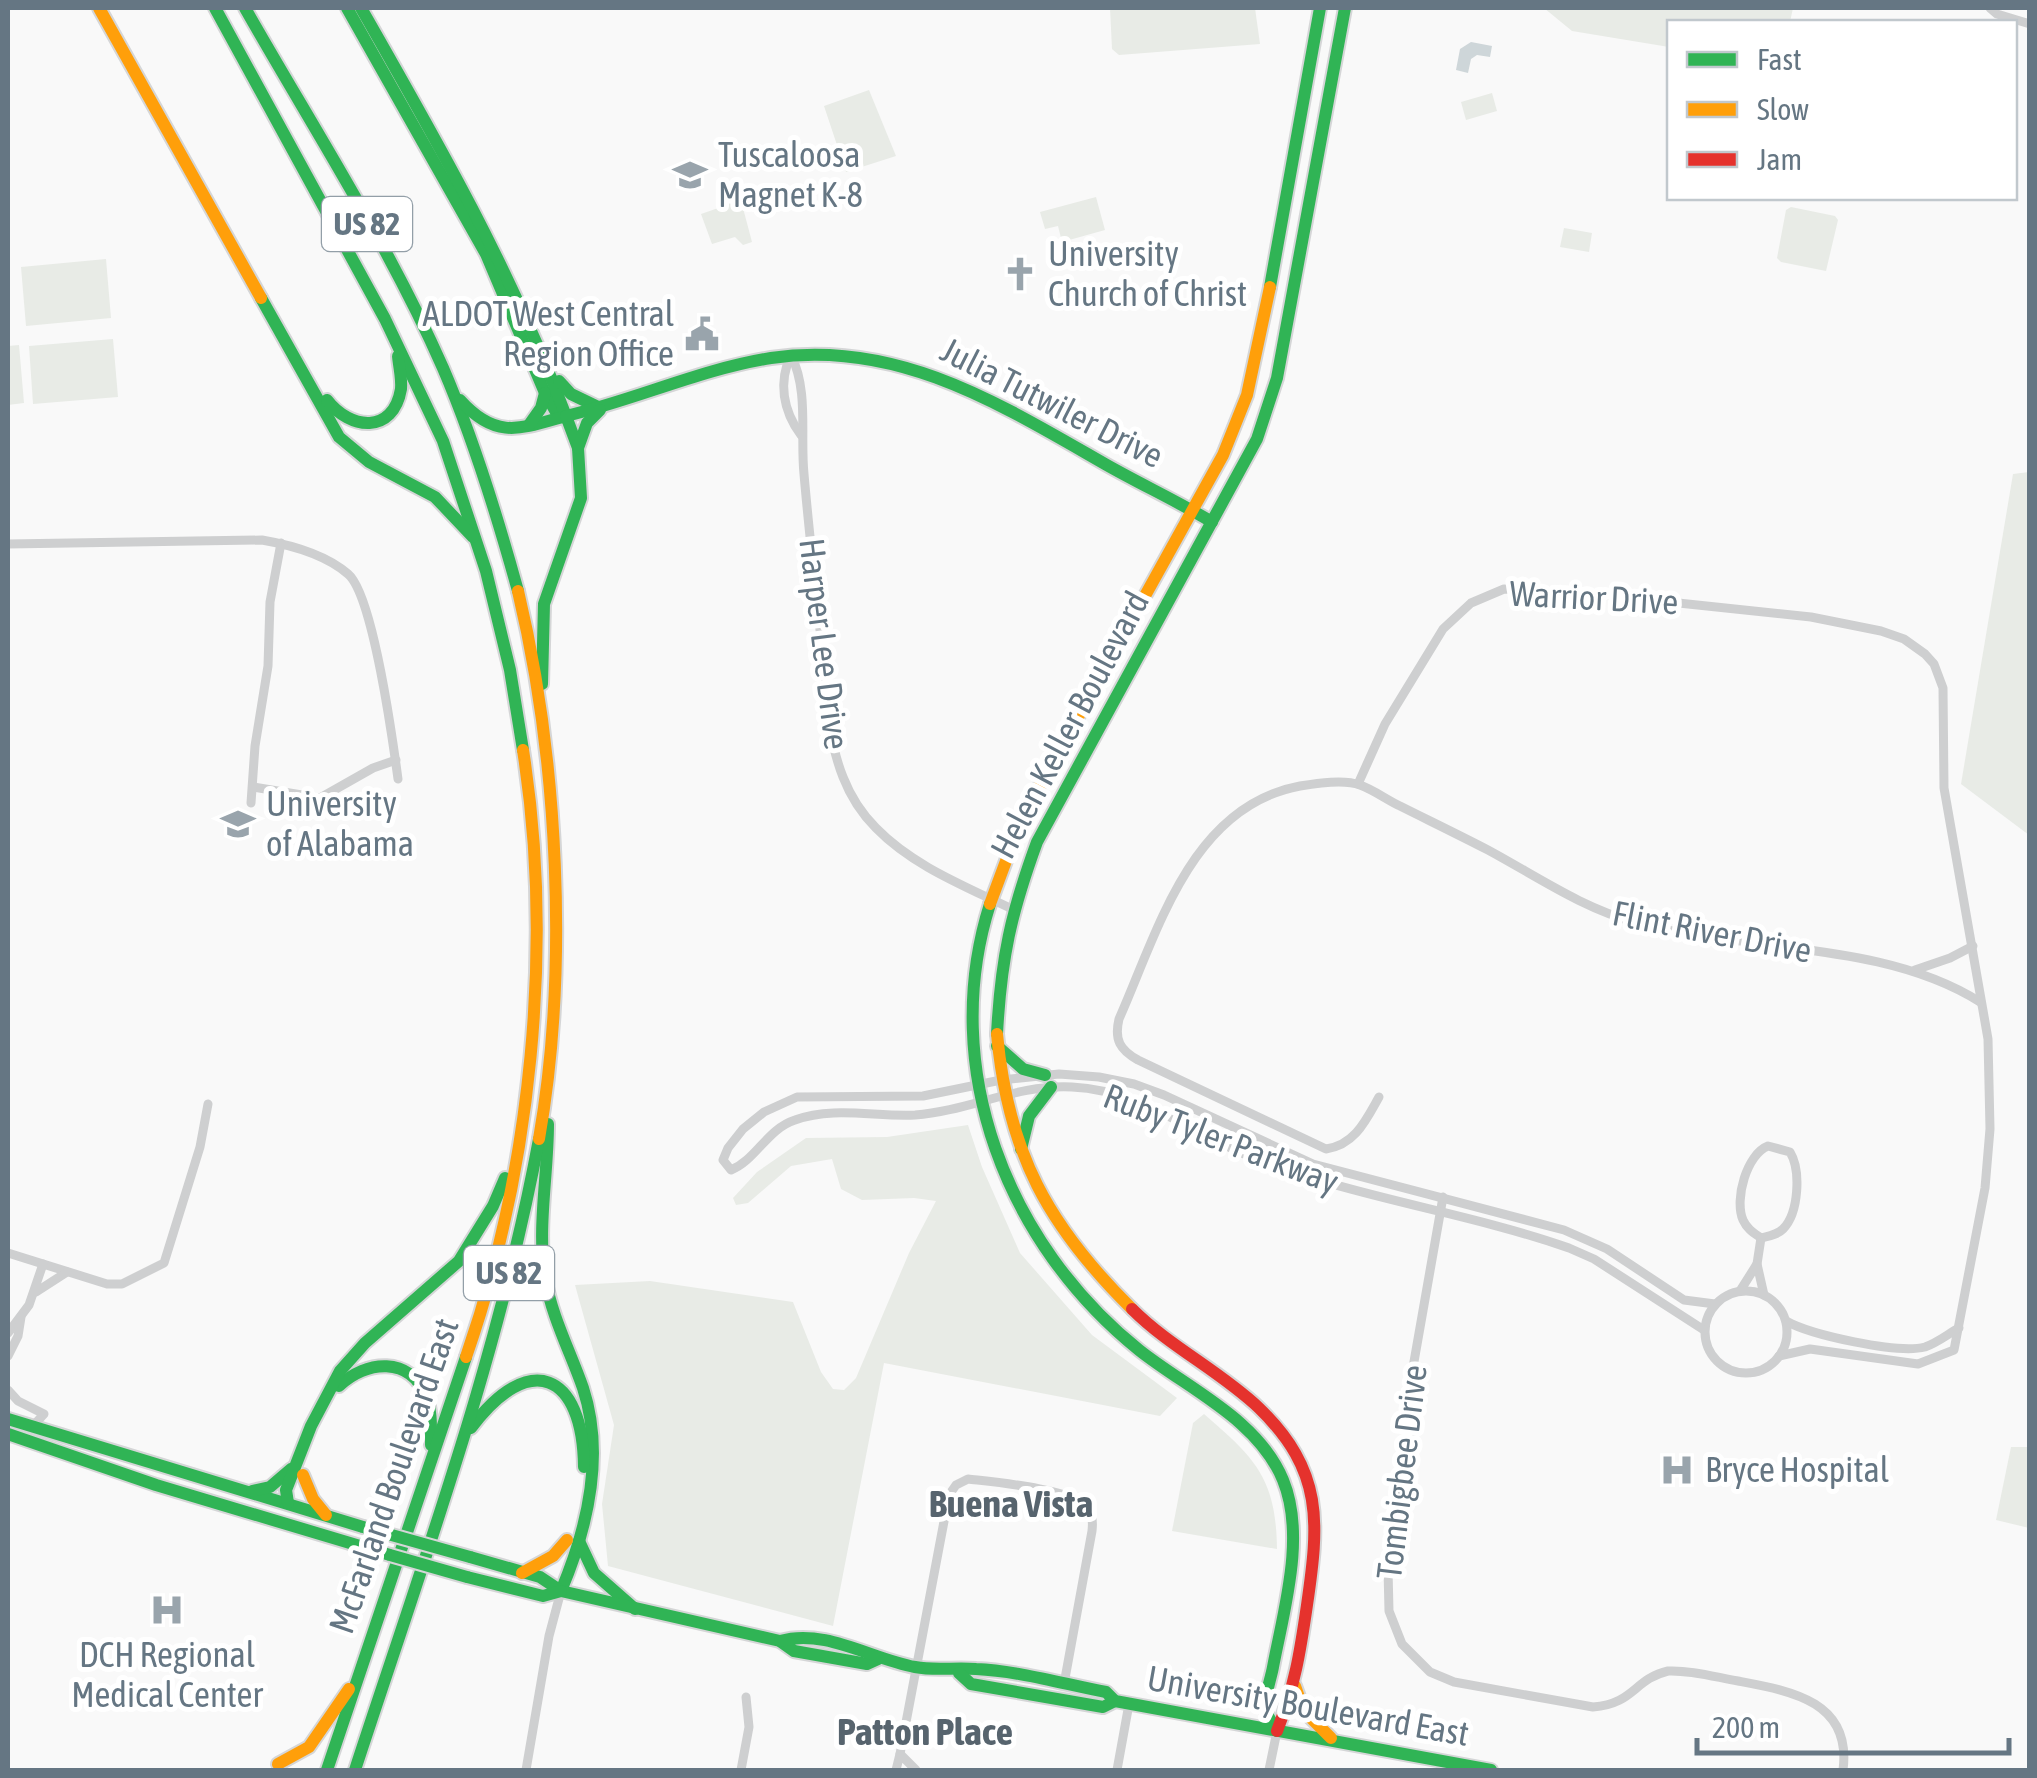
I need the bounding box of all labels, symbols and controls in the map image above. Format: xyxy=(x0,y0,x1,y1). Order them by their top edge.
legend xyxy=(1667,20,2017,200)
text: Fast xyxy=(1757,42,1802,76)
text: Slow xyxy=(1757,92,1809,126)
place label: Tuscaloosa Magnet K-8 xyxy=(718,134,863,214)
text: Jam xyxy=(1757,142,1802,176)
school or university icon: Tuscaloosa Magnet K-8 xyxy=(671,156,709,194)
road number: US 82 xyxy=(322,197,412,251)
place label: University Church of Christ xyxy=(1048,233,1247,313)
church icon: University Church of Christ xyxy=(1001,255,1039,293)
place label: ALDOT West Central Region Office xyxy=(422,293,674,373)
public building icon: ALDOT West Central Region Office xyxy=(683,315,721,353)
street label: Julia Tutwiler Drive xyxy=(935,329,1170,475)
street label: Harper Lee Drive xyxy=(792,536,858,752)
street label: Warrior Drive xyxy=(1509,573,1679,621)
street label: Helen Keller Boulevard xyxy=(982,584,1156,865)
place label: University of Alabama xyxy=(266,783,414,863)
school or university icon: University of Alabama xyxy=(219,805,257,843)
street label: Flint River Drive xyxy=(1609,892,1815,970)
street label: Ruby Tyler Parkway xyxy=(1098,1075,1344,1201)
road number: US 82 xyxy=(464,1246,554,1300)
street label: McFarland Boulevard East xyxy=(320,1313,466,1638)
street label: Tombigbee Drive xyxy=(1368,1362,1434,1581)
place label: Bryce Hospital xyxy=(1705,1449,1889,1489)
hospital icon: Bryce Hospital xyxy=(1658,1451,1696,1489)
district label: Buena Vista xyxy=(929,1482,1093,1525)
hospital icon: DCH Regional Medical Center xyxy=(148,1591,186,1629)
place label: DCH Regional Medical Center xyxy=(71,1634,263,1714)
street label: University Boulevard East xyxy=(1144,1657,1472,1753)
scale bar xyxy=(1697,1693,2010,1755)
district label: Patton Place xyxy=(837,1710,1013,1753)
text: 200 m xyxy=(1712,1710,1780,1744)

